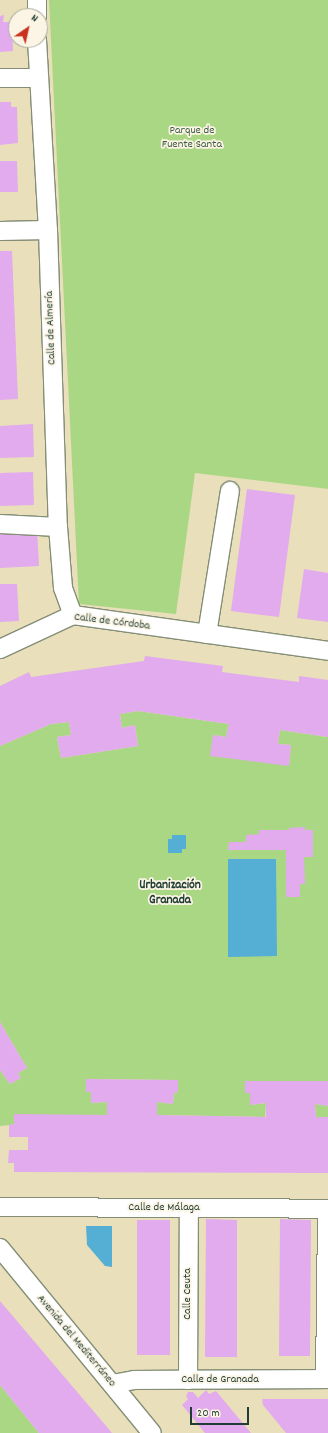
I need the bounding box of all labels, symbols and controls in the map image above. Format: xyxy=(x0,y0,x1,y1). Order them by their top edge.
north arrow xyxy=(8,8,48,48)
text: N xyxy=(27,11,41,27)
park label: Parque de Fuente Santa xyxy=(162,124,222,152)
street label: Calle de Almería xyxy=(43,291,59,365)
street label: Calle de Córdoba xyxy=(73,610,151,634)
district label: Urbanización Granada xyxy=(139,879,201,910)
street label: Calle de Málaga xyxy=(128,1201,200,1215)
street label: Calle Ceuta xyxy=(181,1268,195,1320)
street label: Avenida del Mediterráneo xyxy=(33,1292,119,1390)
street label: Calle de Granada xyxy=(181,1373,259,1387)
scale bar xyxy=(192,1399,251,1425)
text: 20 m xyxy=(197,1405,220,1422)

